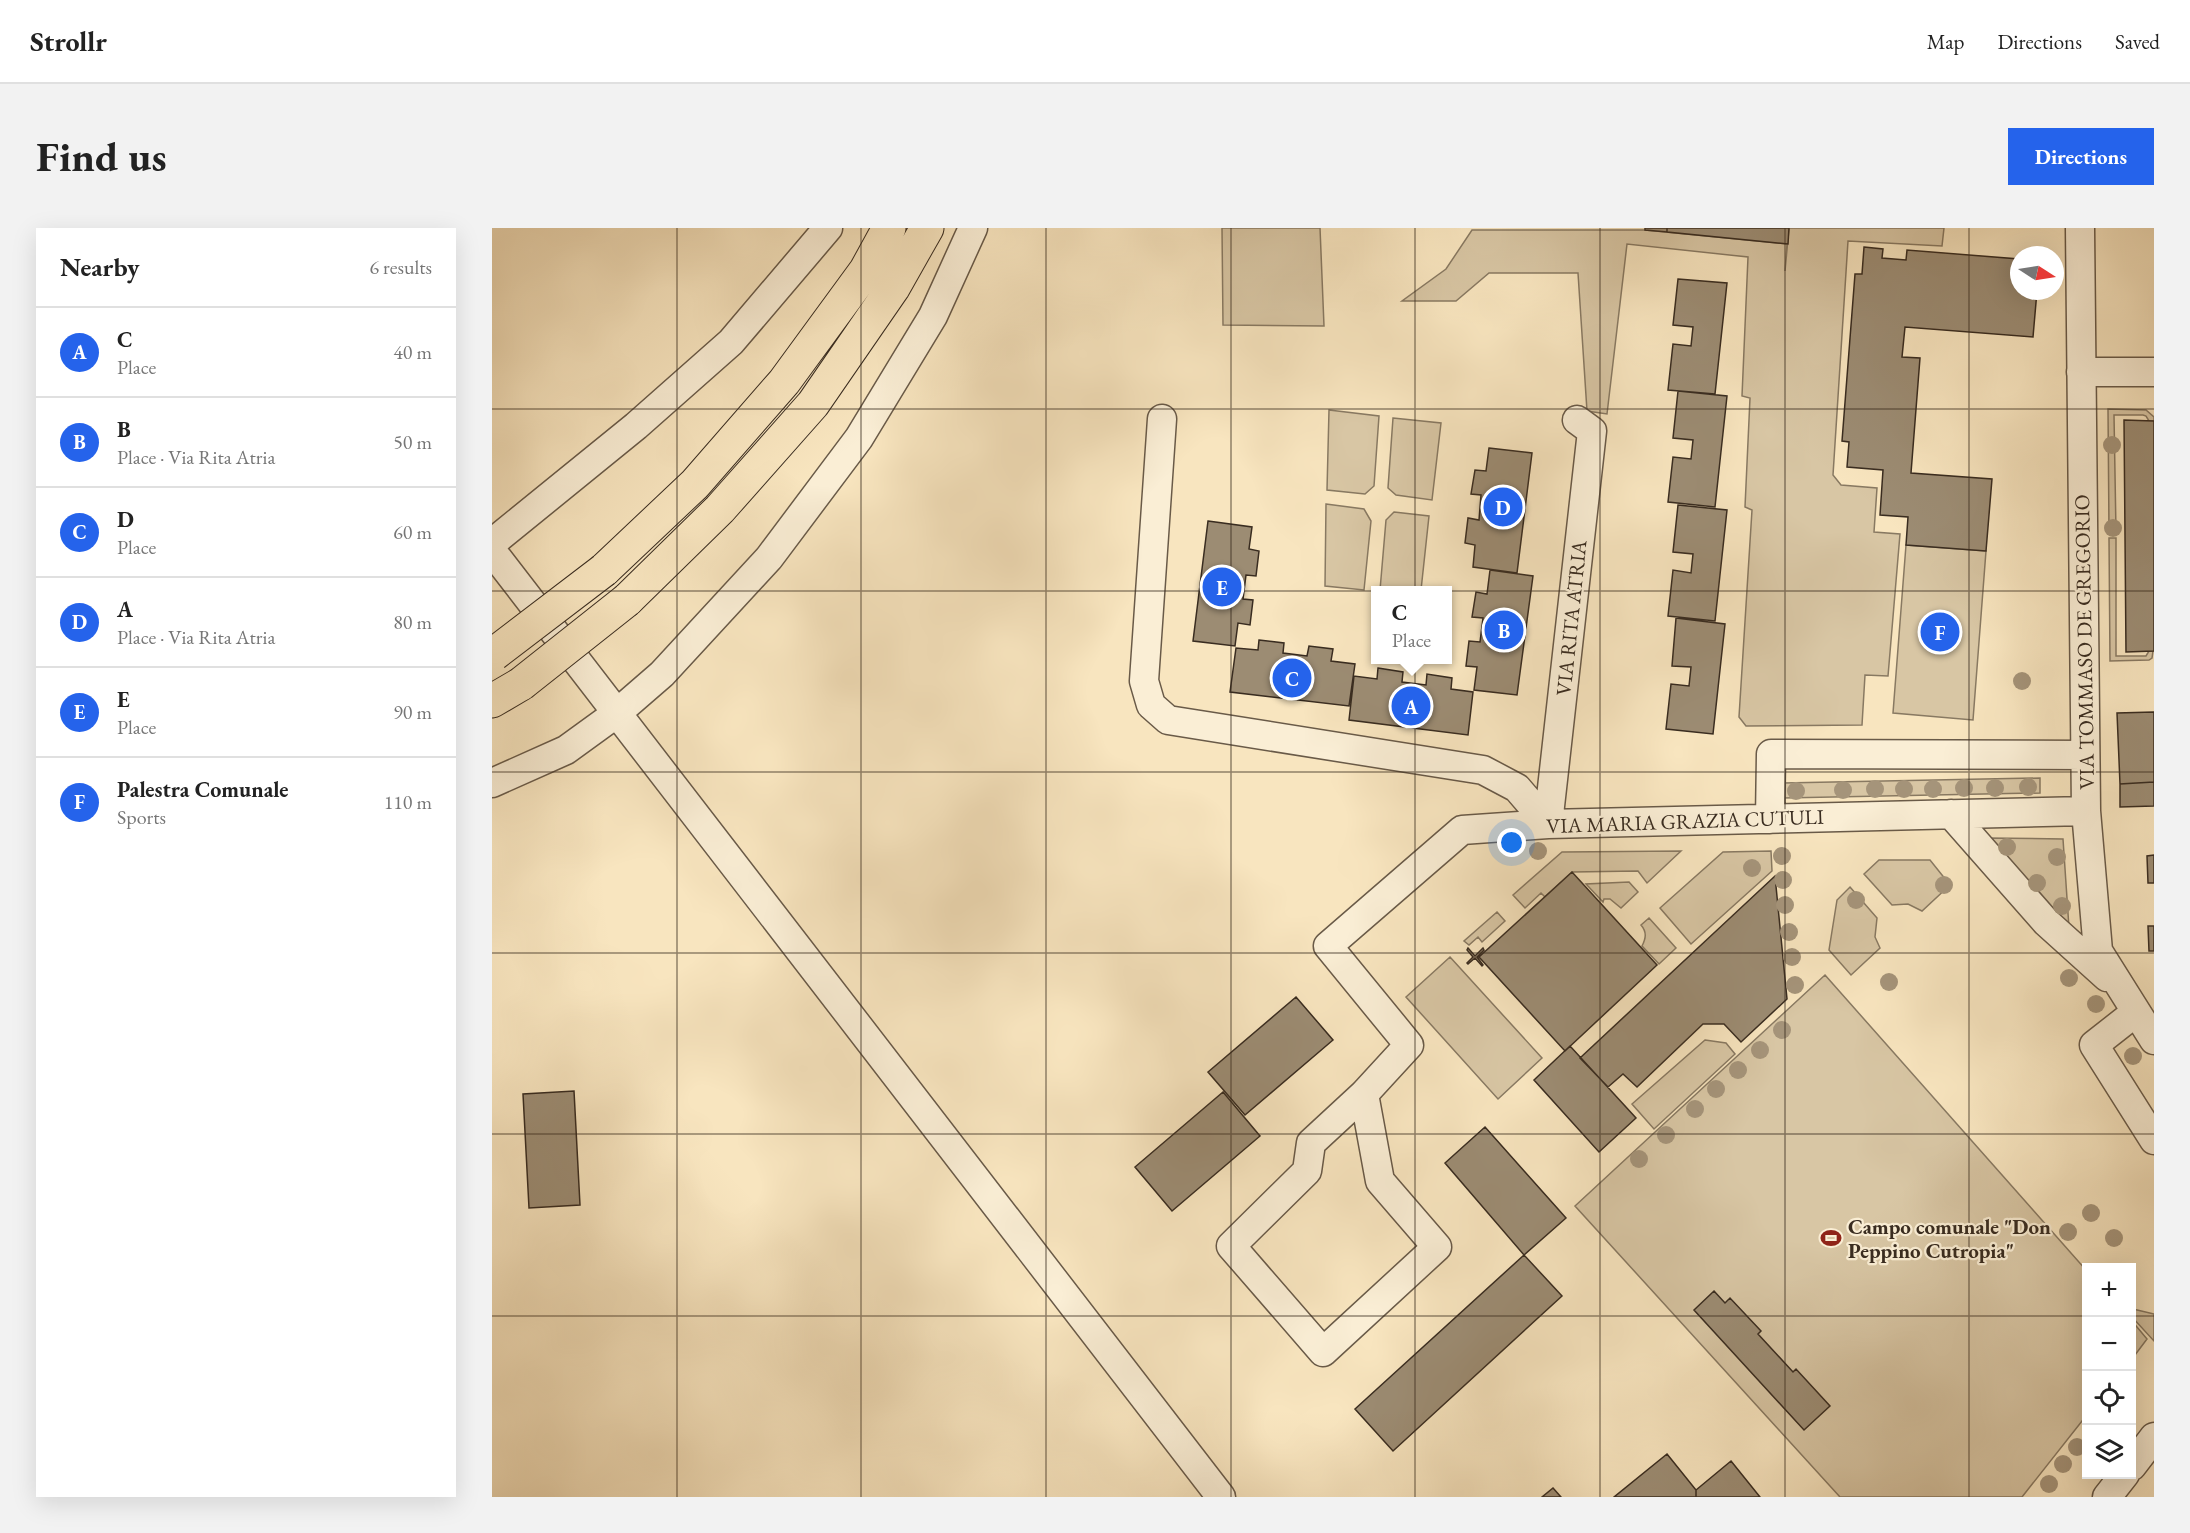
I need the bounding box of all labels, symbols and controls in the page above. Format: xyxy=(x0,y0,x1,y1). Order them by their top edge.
text: Strollr xyxy=(30,23,107,59)
text: Map xyxy=(1927,28,1964,55)
text: Directions xyxy=(1997,28,2082,55)
text: Saved xyxy=(2115,28,2160,55)
button: Directions xyxy=(2008,128,2154,185)
text: Find us xyxy=(36,129,167,184)
north arrow xyxy=(2010,246,2064,300)
text: Nearby xyxy=(60,250,140,284)
text: 6 results xyxy=(369,254,432,280)
text: C xyxy=(117,325,133,354)
text: A xyxy=(72,339,87,365)
text: 40 m xyxy=(393,339,432,365)
text: Place xyxy=(117,354,156,380)
text: B xyxy=(117,415,131,444)
text: B xyxy=(73,429,86,455)
text: 50 m xyxy=(393,429,432,455)
text: Place · Via Rita Atria xyxy=(117,444,275,470)
pin: D xyxy=(1484,484,1522,530)
street label: VIA TOMMASO DE GREGORIO xyxy=(2068,494,2100,790)
text: D xyxy=(117,505,134,534)
text: C xyxy=(72,519,87,545)
text: 60 m xyxy=(393,519,432,545)
text: Place xyxy=(117,534,156,560)
street label: VIA RITA ATRIA xyxy=(1549,538,1593,697)
pin: E xyxy=(1202,564,1242,610)
popup xyxy=(1371,586,1452,664)
text: A xyxy=(117,595,133,624)
text: C xyxy=(1392,598,1407,627)
pin: B xyxy=(1484,608,1524,652)
text: D xyxy=(72,609,87,635)
text: 80 m xyxy=(393,609,432,635)
pin: F xyxy=(1920,610,1960,654)
text: Place · Via Rita Atria xyxy=(117,624,275,650)
text: Place xyxy=(1392,627,1431,653)
pin: C xyxy=(1272,656,1312,700)
pin: A xyxy=(1392,684,1430,728)
text: E xyxy=(117,685,130,714)
text: E xyxy=(74,699,85,725)
text: 90 m xyxy=(393,699,432,725)
text: Place xyxy=(117,714,156,740)
text: Palestra Comunale xyxy=(117,775,288,804)
text: F xyxy=(74,789,85,815)
text: 110 m xyxy=(384,789,432,815)
street label: VIA MARIA GRAZIA CUTULI xyxy=(1546,803,1824,839)
text: Sports xyxy=(117,804,166,830)
your location xyxy=(1497,828,1526,857)
place label: Campo comunale "Don Peppino Cutropia" xyxy=(1848,1213,2051,1264)
sports icon: Campo comunale "Don Peppino Cutropia" xyxy=(1819,1226,1843,1250)
map controls xyxy=(2082,1263,2136,1479)
button: + xyxy=(2082,1263,2136,1317)
button: − xyxy=(2082,1317,2136,1371)
button: locate xyxy=(2082,1371,2136,1425)
button: layers xyxy=(2082,1425,2136,1479)

